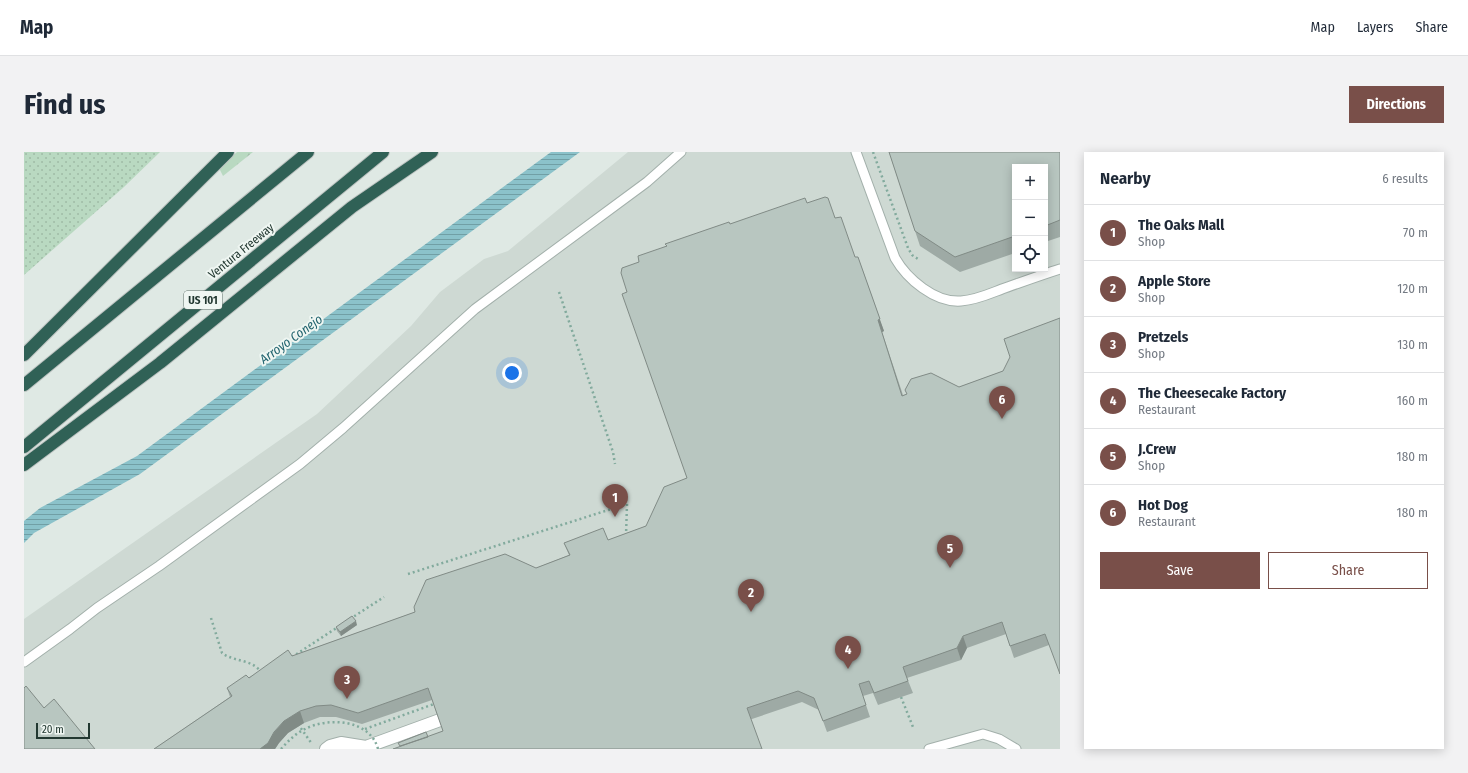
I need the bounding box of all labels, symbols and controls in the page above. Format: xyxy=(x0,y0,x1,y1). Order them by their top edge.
text: Map xyxy=(20,16,53,39)
text: Map xyxy=(1311,19,1335,36)
text: Layers xyxy=(1357,19,1393,36)
text: Share xyxy=(1415,19,1448,36)
button: Directions xyxy=(1349,86,1444,123)
text: Find us xyxy=(24,88,106,121)
map controls xyxy=(1012,164,1048,272)
button: + xyxy=(1012,164,1048,200)
text: Nearby xyxy=(1100,168,1151,189)
text: 6 results xyxy=(1382,171,1428,186)
button: − xyxy=(1012,200,1048,236)
text: The Oaks Mall xyxy=(1138,216,1224,234)
street label: Ventura Freeway xyxy=(205,220,277,282)
text: 1 xyxy=(1110,225,1116,240)
text: 70 m xyxy=(1403,225,1428,240)
text: Shop xyxy=(1138,234,1165,249)
button: locate xyxy=(1012,236,1048,272)
text: Apple Store xyxy=(1138,272,1211,290)
text: 2 xyxy=(1110,281,1116,296)
text: 120 m xyxy=(1397,281,1428,296)
text: Shop xyxy=(1138,290,1165,305)
road number: US 101 xyxy=(184,291,222,309)
water label: Arroyo Conejo xyxy=(256,311,325,367)
text: Pretzels xyxy=(1138,328,1188,346)
text: 3 xyxy=(1110,337,1116,352)
text: 130 m xyxy=(1397,337,1428,352)
text: Shop xyxy=(1138,346,1165,361)
your location xyxy=(502,363,522,383)
text: The Cheesecake Factory xyxy=(1138,384,1286,402)
pin: 6 xyxy=(989,386,1015,419)
text: 4 xyxy=(1110,393,1116,408)
text: 160 m xyxy=(1397,393,1428,408)
text: Restaurant xyxy=(1138,402,1196,417)
text: J.Crew xyxy=(1138,440,1176,458)
text: 5 xyxy=(1110,449,1116,464)
text: 180 m xyxy=(1397,449,1428,464)
text: Shop xyxy=(1138,458,1165,473)
pin: 1 xyxy=(602,484,628,517)
text: Hot Dog xyxy=(1138,496,1188,514)
text: 6 xyxy=(1110,505,1116,520)
text: 180 m xyxy=(1397,505,1428,520)
text: Restaurant xyxy=(1138,514,1196,529)
pin: 5 xyxy=(937,535,963,568)
button: Save xyxy=(1100,552,1260,589)
button: Share xyxy=(1268,552,1428,589)
pin: 2 xyxy=(738,579,764,612)
pin: 4 xyxy=(835,636,861,669)
pin: 3 xyxy=(334,666,360,699)
scale bar xyxy=(36,721,90,740)
text: 20 m xyxy=(42,723,64,736)

